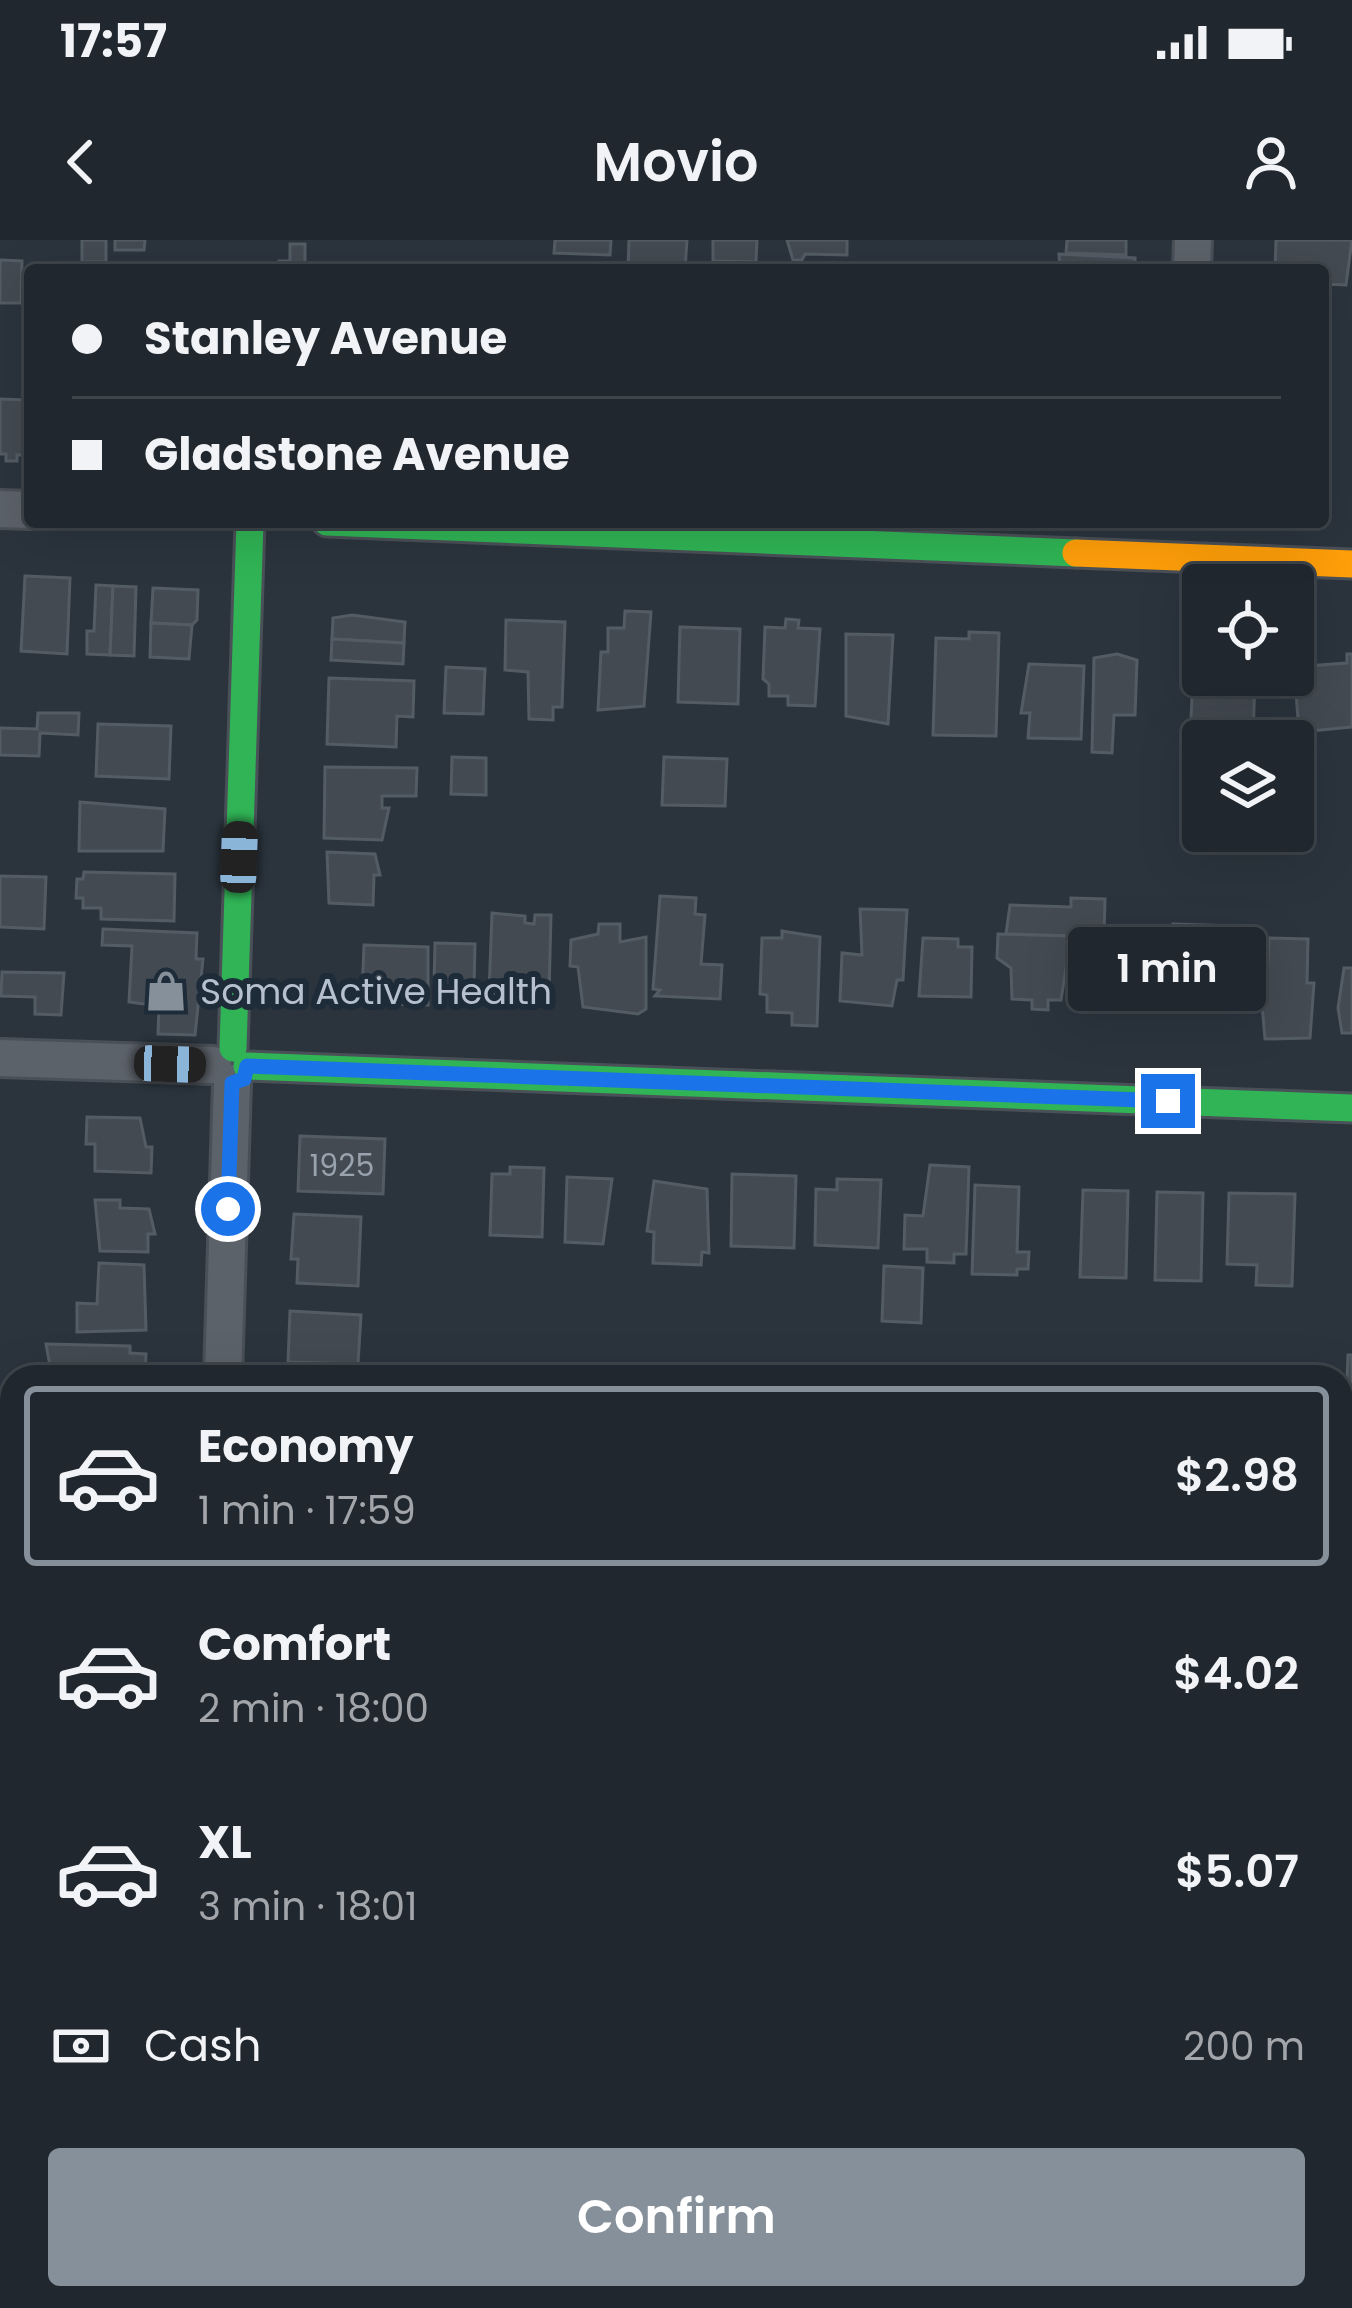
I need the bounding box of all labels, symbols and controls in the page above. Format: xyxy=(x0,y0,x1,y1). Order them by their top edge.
text: 17:57 xyxy=(60,10,167,73)
text: Movio xyxy=(594,124,758,200)
icon: back xyxy=(48,129,114,195)
icon: person xyxy=(1238,129,1304,195)
text: Stanley Avenue xyxy=(144,307,507,370)
text: Gladstone Avenue xyxy=(144,423,570,486)
map controls xyxy=(1182,564,1314,852)
button: locate xyxy=(1182,564,1314,696)
button: layers xyxy=(1182,720,1314,852)
car xyxy=(220,820,258,894)
callout: 1 min xyxy=(1069,927,1267,1011)
text: 1 min xyxy=(1117,941,1217,996)
place label: Soma Active Health xyxy=(200,966,552,1017)
shop icon: Soma Active Health xyxy=(143,968,189,1014)
car xyxy=(133,1045,207,1083)
route end xyxy=(1141,1074,1195,1128)
house number: 1925 xyxy=(310,1144,374,1187)
route start xyxy=(201,1182,255,1236)
text: Economy xyxy=(198,1415,413,1478)
icon: car xyxy=(54,1422,162,1530)
text: $2.98 xyxy=(1175,1444,1299,1507)
text: 1 min · 17:59 xyxy=(198,1483,416,1538)
text: Comfort xyxy=(198,1613,391,1676)
icon: car xyxy=(54,1620,162,1728)
text: $4.02 xyxy=(1173,1642,1299,1705)
text: 2 min · 18:00 xyxy=(198,1681,429,1736)
text: XL xyxy=(198,1811,252,1874)
icon: car xyxy=(54,1818,162,1926)
text: $5.07 xyxy=(1175,1840,1299,1903)
text: 3 min · 18:01 xyxy=(198,1879,418,1934)
icon: cash xyxy=(48,2013,114,2079)
text: Cash xyxy=(144,2014,261,2077)
text: 200 m xyxy=(1183,2019,1305,2074)
button: Confirm xyxy=(48,2148,1305,2286)

